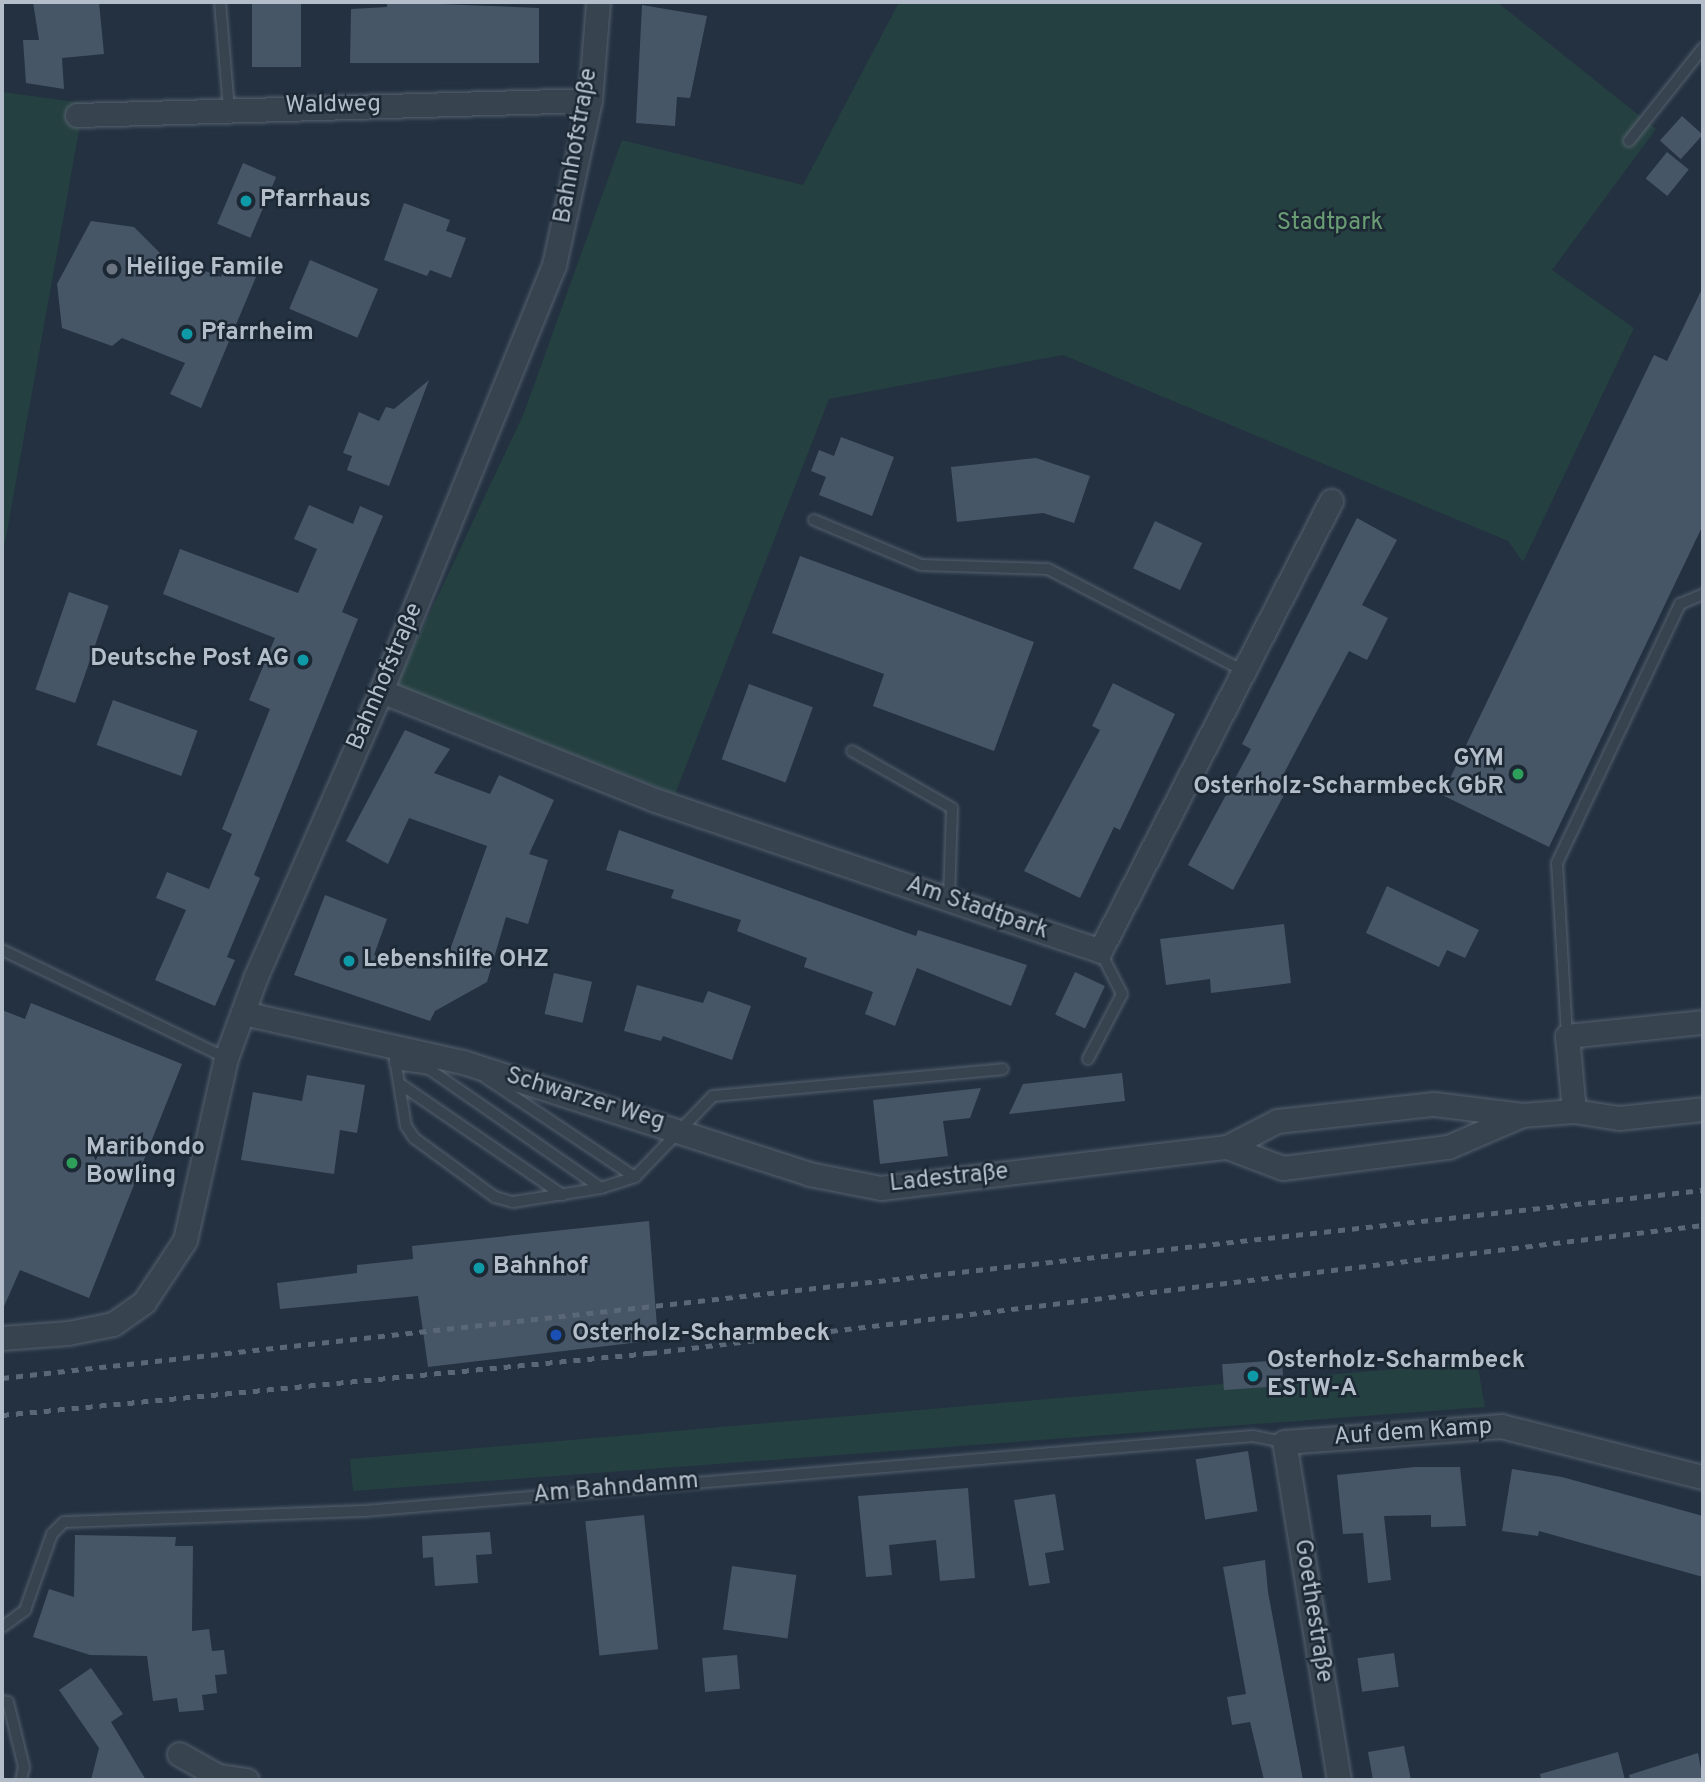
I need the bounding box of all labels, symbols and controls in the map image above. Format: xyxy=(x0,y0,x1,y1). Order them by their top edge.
street label: Bahnhofstraße xyxy=(549,66,605,226)
street label: Waldweg xyxy=(285,91,381,121)
place label: Pfarrhaus xyxy=(260,187,371,215)
marker: Pfarrhaus xyxy=(238,193,254,209)
park label: Stadtpark xyxy=(1277,210,1383,238)
place label: Heilige Famile xyxy=(126,255,284,283)
marker: Heilige Famile xyxy=(104,261,120,277)
place label: Pfarrheim xyxy=(201,320,314,348)
marker: Pfarrheim xyxy=(179,326,195,342)
street label: Bahnhofstraße xyxy=(342,599,430,755)
place label: Deutsche Post AG xyxy=(89,646,289,674)
marker: Deutsche Post AG xyxy=(295,652,311,668)
place label: GYM Osterholz-Scharmbeck GbR xyxy=(1193,746,1504,802)
marker: GYM Osterholz-Scharmbeck GbR xyxy=(1510,766,1526,782)
street label: Am Stadtpark xyxy=(902,871,1052,947)
place label: Lebenshilfe OHZ xyxy=(363,947,549,975)
marker: Lebenshilfe OHZ xyxy=(341,953,357,969)
street label: Schwarzer Weg xyxy=(502,1062,668,1138)
place label: Maribondo Bowling xyxy=(86,1135,205,1191)
marker: Maribondo Bowling xyxy=(64,1155,80,1171)
street label: Ladestraße xyxy=(888,1158,1010,1200)
place label: Bahnhof xyxy=(493,1254,588,1282)
marker: Bahnhof xyxy=(471,1260,487,1276)
place label: Osterholz-Scharmbeck xyxy=(572,1321,830,1349)
marker: Osterholz-Scharmbeck xyxy=(546,1325,566,1345)
place label: Osterholz-Scharmbeck ESTW-A xyxy=(1267,1348,1525,1404)
marker: Osterholz-Scharmbeck ESTW-A xyxy=(1245,1368,1261,1384)
street label: Auf dem Kamp xyxy=(1333,1413,1493,1453)
street label: Am Bahndamm xyxy=(532,1467,700,1511)
street label: Goethestraße xyxy=(1286,1537,1338,1685)

